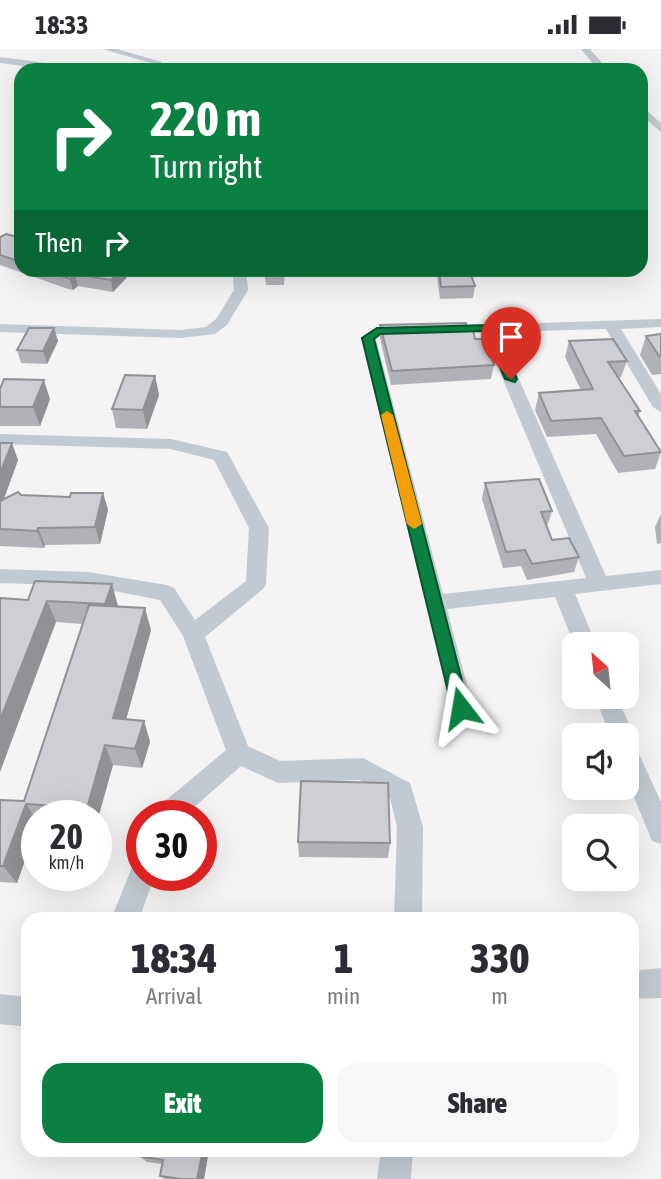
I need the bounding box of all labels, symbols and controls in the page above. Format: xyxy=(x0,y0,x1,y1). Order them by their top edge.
text: 18:33 xyxy=(35,10,89,40)
text: 220 m xyxy=(150,90,261,146)
icon: right xyxy=(35,91,126,182)
text: Turn right xyxy=(150,148,263,185)
icon: right xyxy=(97,224,135,262)
text: Then xyxy=(35,228,83,258)
pin xyxy=(481,307,541,379)
icon: arrive xyxy=(492,318,530,356)
north arrow xyxy=(562,632,639,709)
map controls xyxy=(562,632,639,891)
position arrow xyxy=(424,671,498,745)
button: sound xyxy=(562,723,639,800)
speed limit sign: 30 xyxy=(126,800,217,891)
button: search xyxy=(562,814,639,891)
text: 20 xyxy=(50,816,83,856)
text: km/h xyxy=(49,852,84,873)
text: 18:34 xyxy=(131,934,217,982)
text: 1 xyxy=(334,934,353,982)
text: 330 xyxy=(470,934,529,982)
text: Arrival xyxy=(146,983,202,1009)
text: min xyxy=(327,983,360,1009)
text: m xyxy=(491,983,508,1009)
button: Exit xyxy=(42,1063,323,1143)
button: Share xyxy=(337,1063,618,1143)

